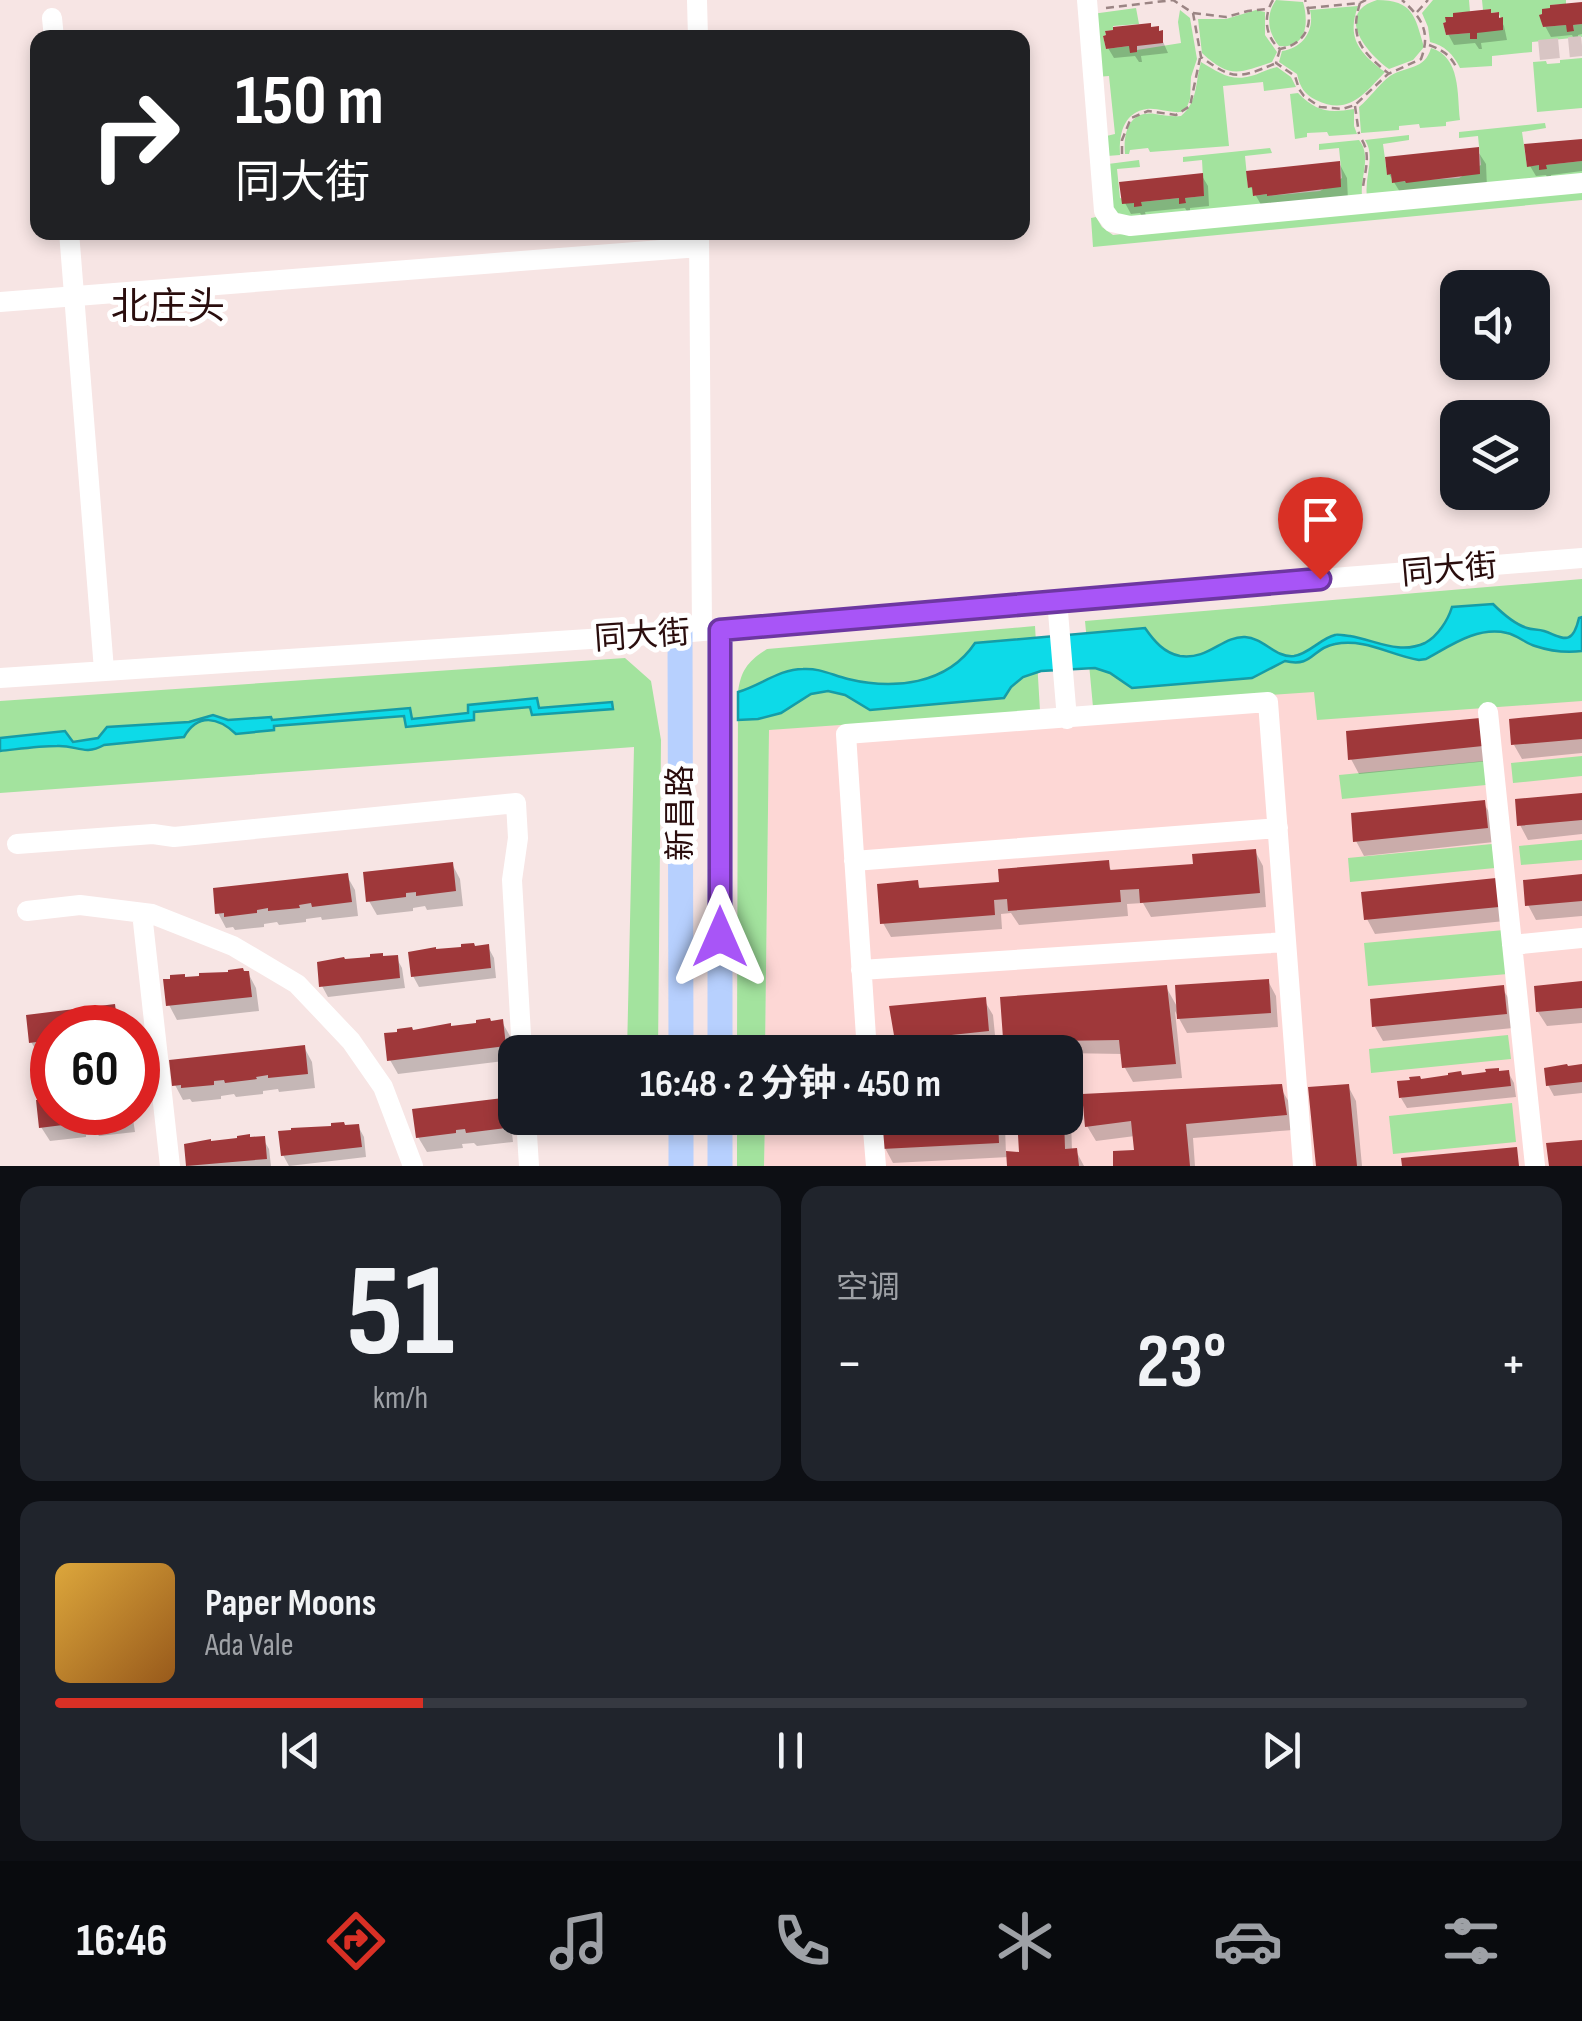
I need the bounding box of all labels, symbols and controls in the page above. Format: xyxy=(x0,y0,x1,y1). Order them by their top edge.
text: 150 m xyxy=(235,60,384,144)
icon: right xyxy=(70,70,200,200)
text: 同大街 xyxy=(235,156,370,211)
map controls xyxy=(1440,270,1550,510)
button: sound xyxy=(1440,270,1550,380)
district label: 北庄头 xyxy=(111,285,225,330)
button: layers xyxy=(1440,400,1550,510)
pin xyxy=(1278,477,1363,580)
icon: arrive xyxy=(1293,492,1348,547)
street label: 同大街 xyxy=(1400,547,1499,594)
street label: 同大街 xyxy=(593,614,691,659)
street label: 新昌路 xyxy=(662,765,701,861)
position arrow xyxy=(668,885,772,989)
speed limit sign: 60 xyxy=(30,1005,160,1135)
text: 16:48 · 2 分钟 · 450 m xyxy=(640,1062,941,1107)
text: 51 xyxy=(346,1236,455,1392)
text: 空调 xyxy=(836,1269,900,1308)
text: 23° xyxy=(1136,1318,1227,1409)
text: − xyxy=(836,1331,863,1398)
text: + xyxy=(1500,1331,1527,1398)
text: km/h xyxy=(373,1379,428,1418)
text: Paper Moons xyxy=(205,1581,376,1626)
text: Ada Vale xyxy=(205,1626,294,1665)
icon: previous xyxy=(273,1723,328,1778)
icon: pause xyxy=(763,1723,818,1778)
icon: next xyxy=(1254,1723,1309,1778)
icon: directions xyxy=(321,1906,391,1976)
icon: music xyxy=(544,1906,614,1976)
icon: phone xyxy=(767,1906,837,1976)
icon: climate xyxy=(990,1906,1060,1976)
icon: car xyxy=(1213,1906,1283,1976)
icon: filters xyxy=(1436,1906,1506,1976)
text: 16:46 xyxy=(77,1914,168,1969)

